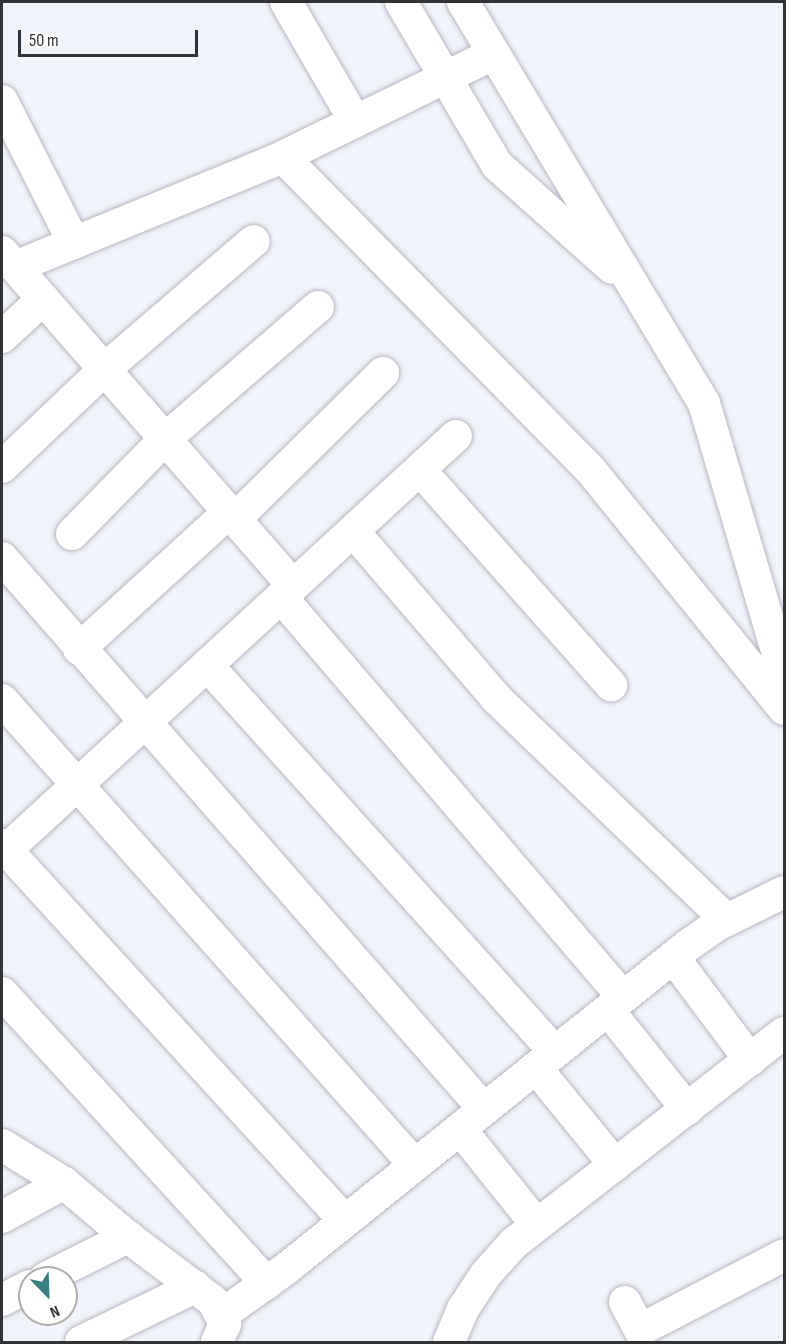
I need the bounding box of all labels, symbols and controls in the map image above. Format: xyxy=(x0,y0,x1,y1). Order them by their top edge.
scale bar xyxy=(21,18,201,56)
text: 50 m xyxy=(29,30,59,51)
north arrow xyxy=(18,1266,78,1326)
text: N xyxy=(47,1301,62,1322)

